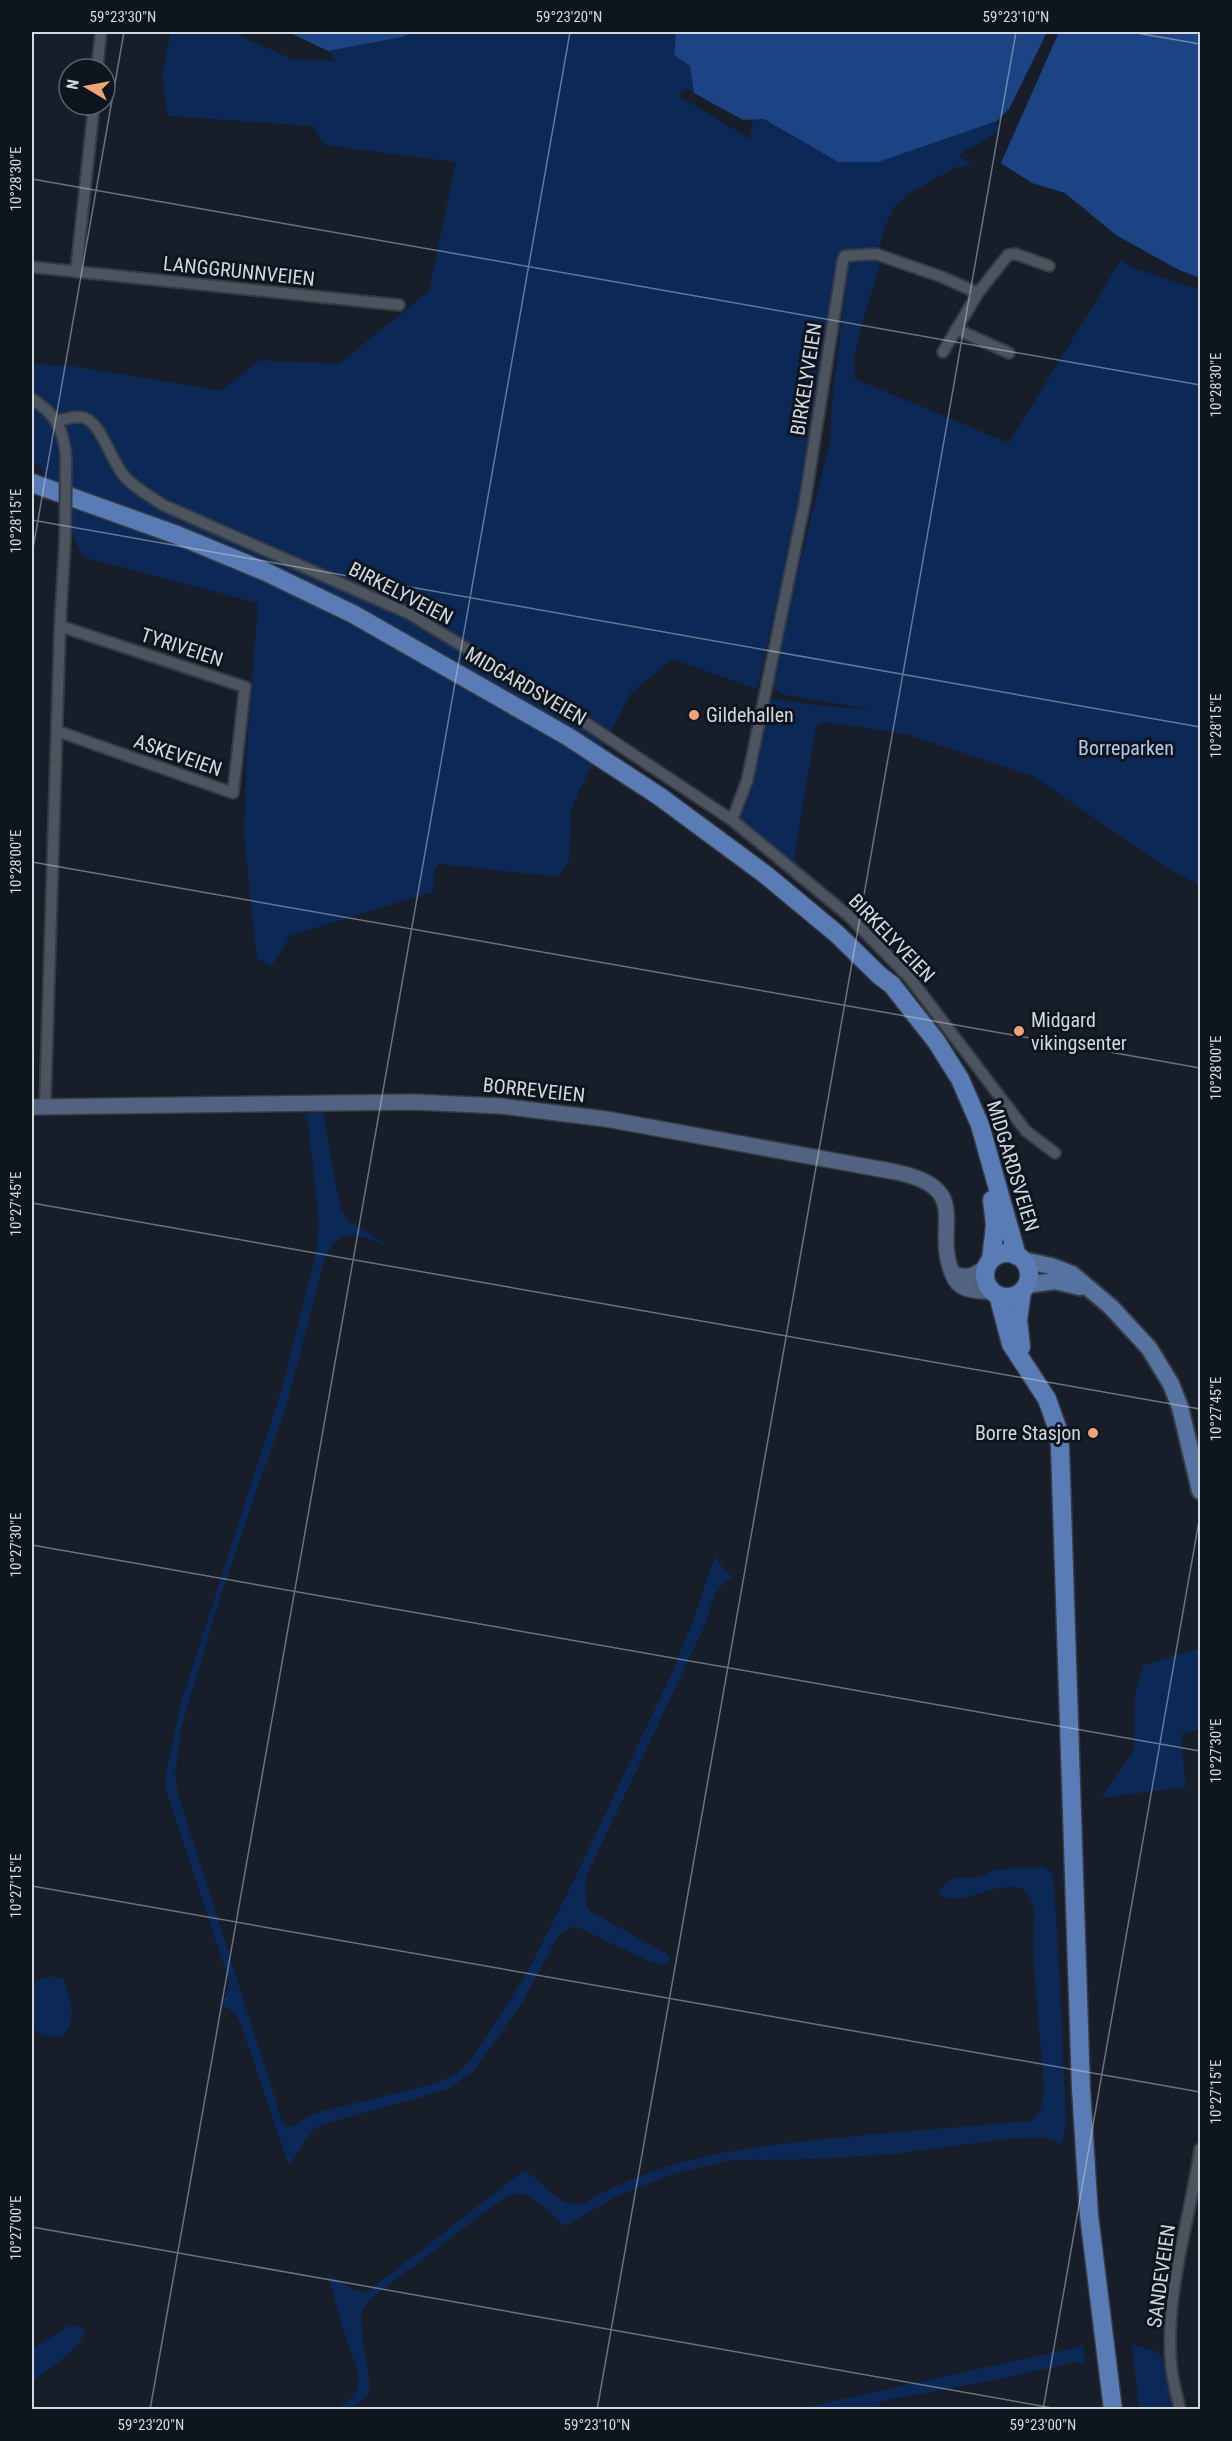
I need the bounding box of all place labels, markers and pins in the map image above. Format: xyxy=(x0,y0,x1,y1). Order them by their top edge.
place label: Gildehallen xyxy=(706,703,794,727)
marker: Gildehallen xyxy=(687,708,701,722)
place label: Midgard vikingsenter xyxy=(1031,1008,1127,1055)
marker: Midgard vikingsenter xyxy=(1012,1024,1026,1038)
place label: Borre Stasjon xyxy=(975,1421,1081,1445)
marker: Borre Stasjon xyxy=(1086,1426,1100,1440)

